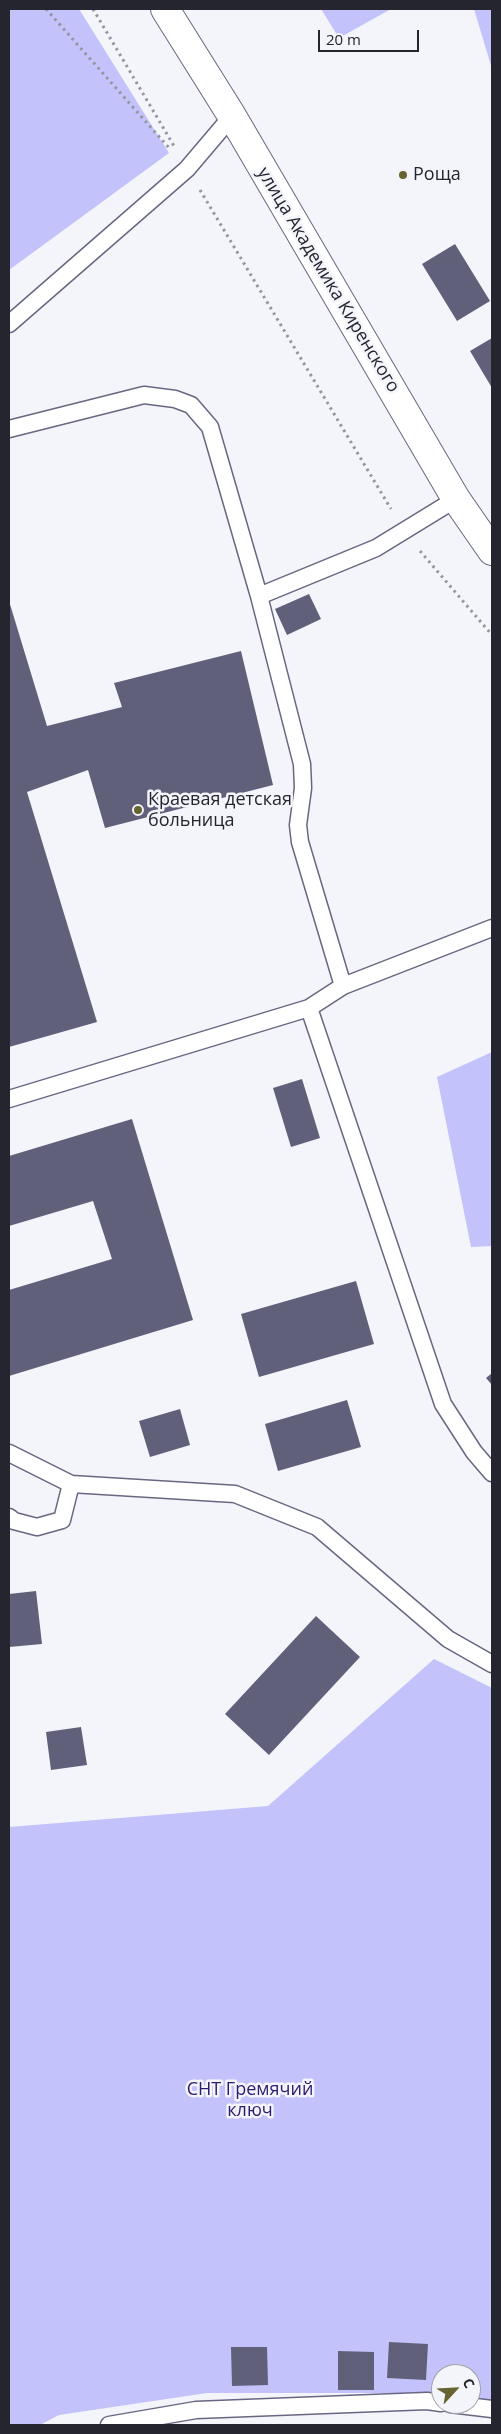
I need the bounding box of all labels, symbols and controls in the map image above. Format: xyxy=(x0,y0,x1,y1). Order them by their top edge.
scale bar xyxy=(321,20,422,52)
text: 20 m xyxy=(326,29,361,49)
street label: улица Академика Киренского xyxy=(252,164,404,396)
place label: Роща xyxy=(413,164,461,186)
marker: Роща xyxy=(397,169,409,181)
place label: Краевая детская больница xyxy=(148,789,292,832)
marker: Краевая детская больница xyxy=(132,804,144,816)
park label: СНТ Гремячий ключ xyxy=(187,2079,313,2122)
north arrow xyxy=(431,2364,481,2414)
text: С xyxy=(459,2375,480,2391)

